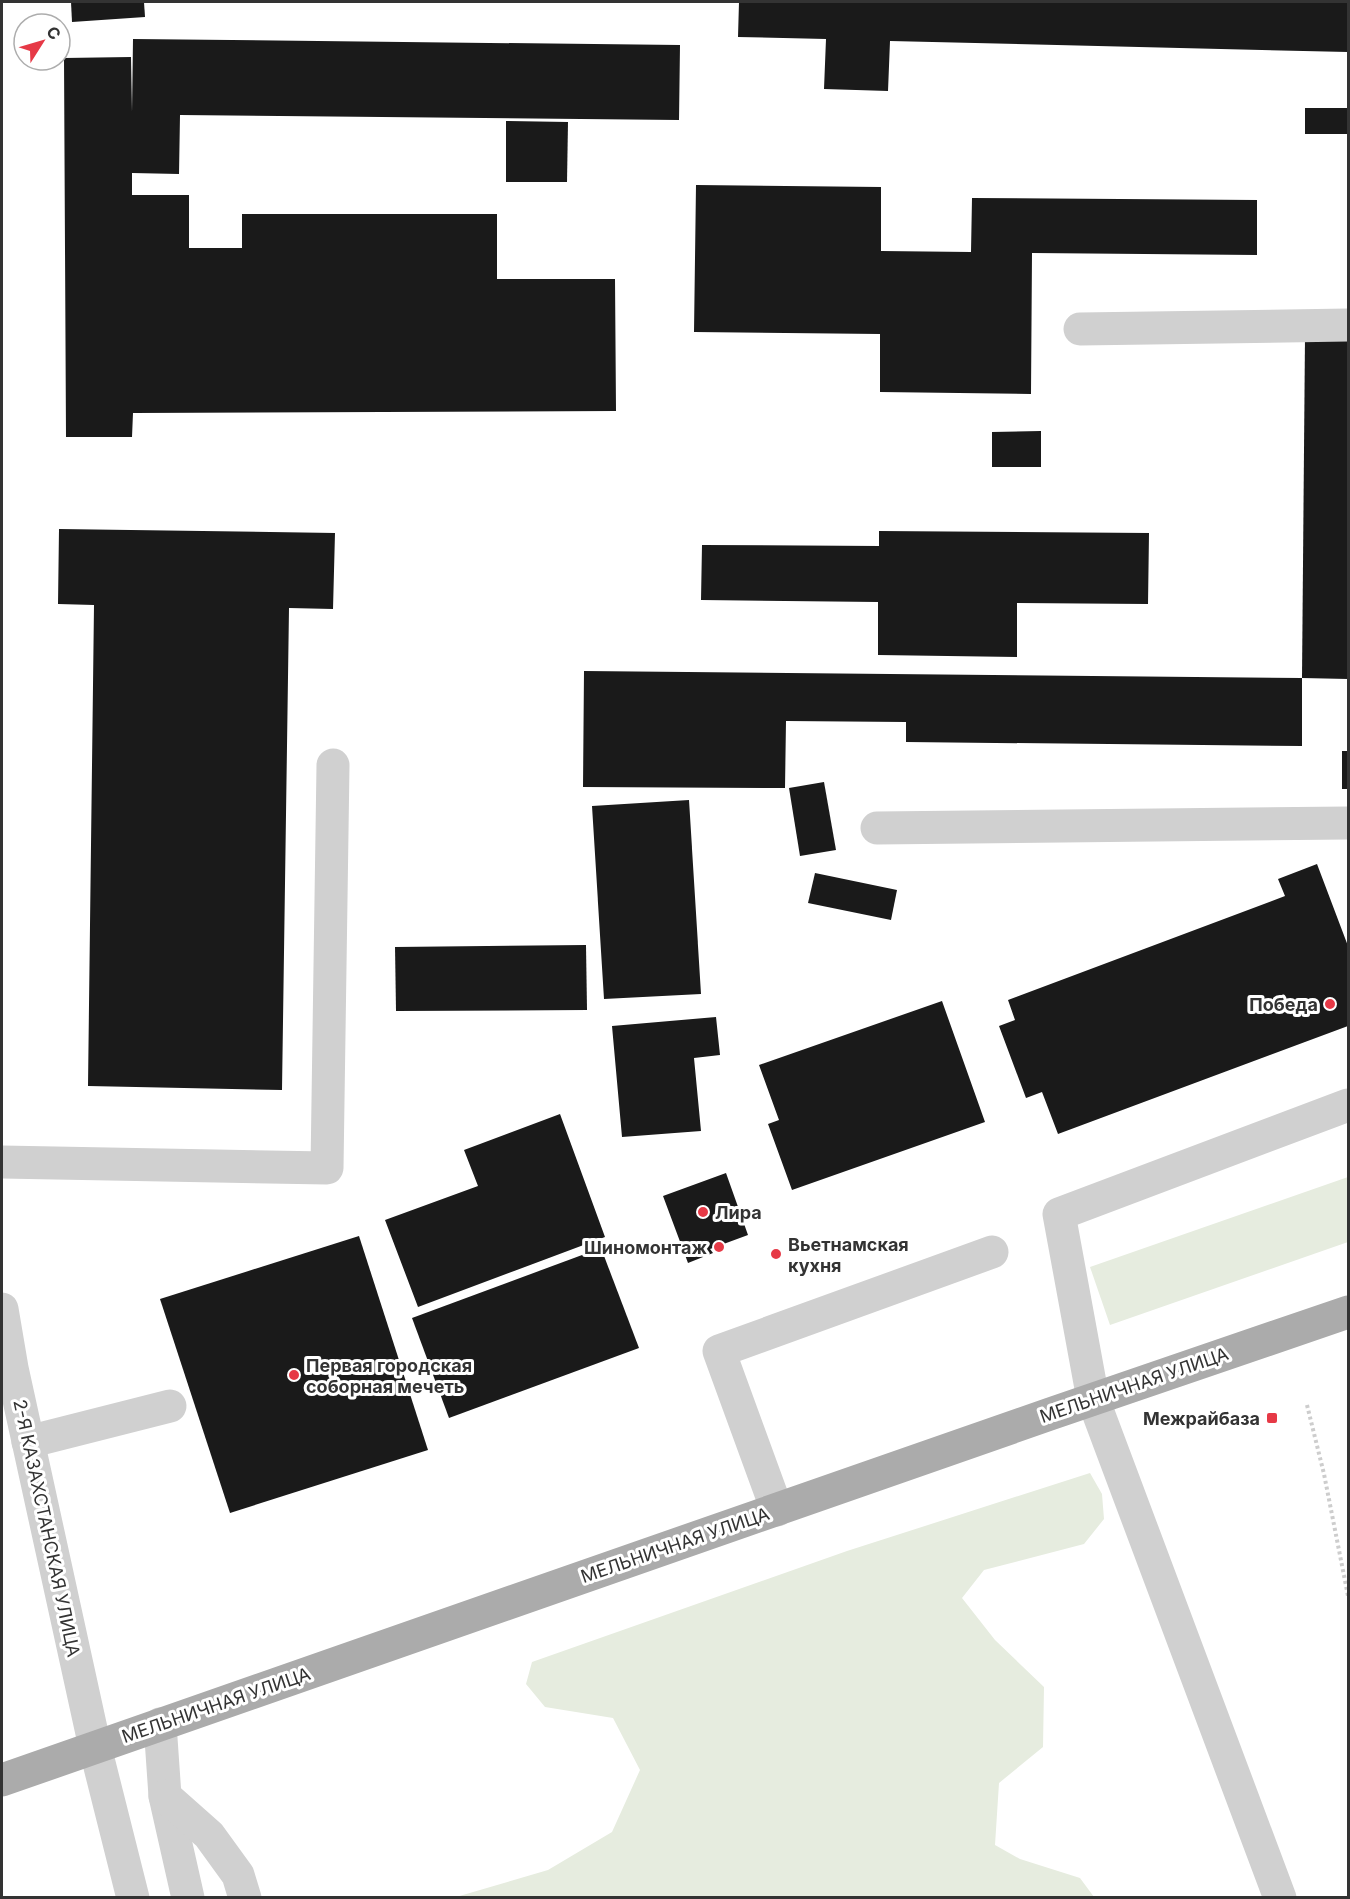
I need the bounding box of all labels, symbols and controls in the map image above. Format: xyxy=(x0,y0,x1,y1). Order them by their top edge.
north arrow xyxy=(12,12,72,72)
text: С xyxy=(42,22,66,44)
place label: Победа xyxy=(1249,994,1318,1015)
marker: Победа xyxy=(1323,997,1337,1011)
place label: Лира xyxy=(715,1202,762,1223)
marker: Лира xyxy=(696,1205,710,1219)
place label: Вьетнамская кухня xyxy=(788,1234,909,1276)
place label: Шиномонтаж xyxy=(584,1237,707,1258)
marker: Шиномонтаж xyxy=(712,1240,726,1254)
marker: Вьетнамская кухня xyxy=(769,1247,783,1261)
street label: МЕЛЬНИЧНАЯ УЛИЦА xyxy=(1037,1343,1231,1427)
place label: Первая городская соборная мечеть xyxy=(306,1355,472,1397)
marker: Первая городская соборная мечеть xyxy=(287,1368,301,1382)
street label: 2-Я КАЗАХСТАНСКАЯ УЛИЦА xyxy=(9,1397,85,1659)
place label: Межрайбаза xyxy=(1143,1408,1260,1429)
marker: Межрайбаза xyxy=(1265,1411,1279,1425)
street label: МЕЛЬНИЧНАЯ УЛИЦА xyxy=(578,1503,772,1587)
street label: МЕЛЬНИЧНАЯ УЛИЦА xyxy=(119,1663,313,1747)

